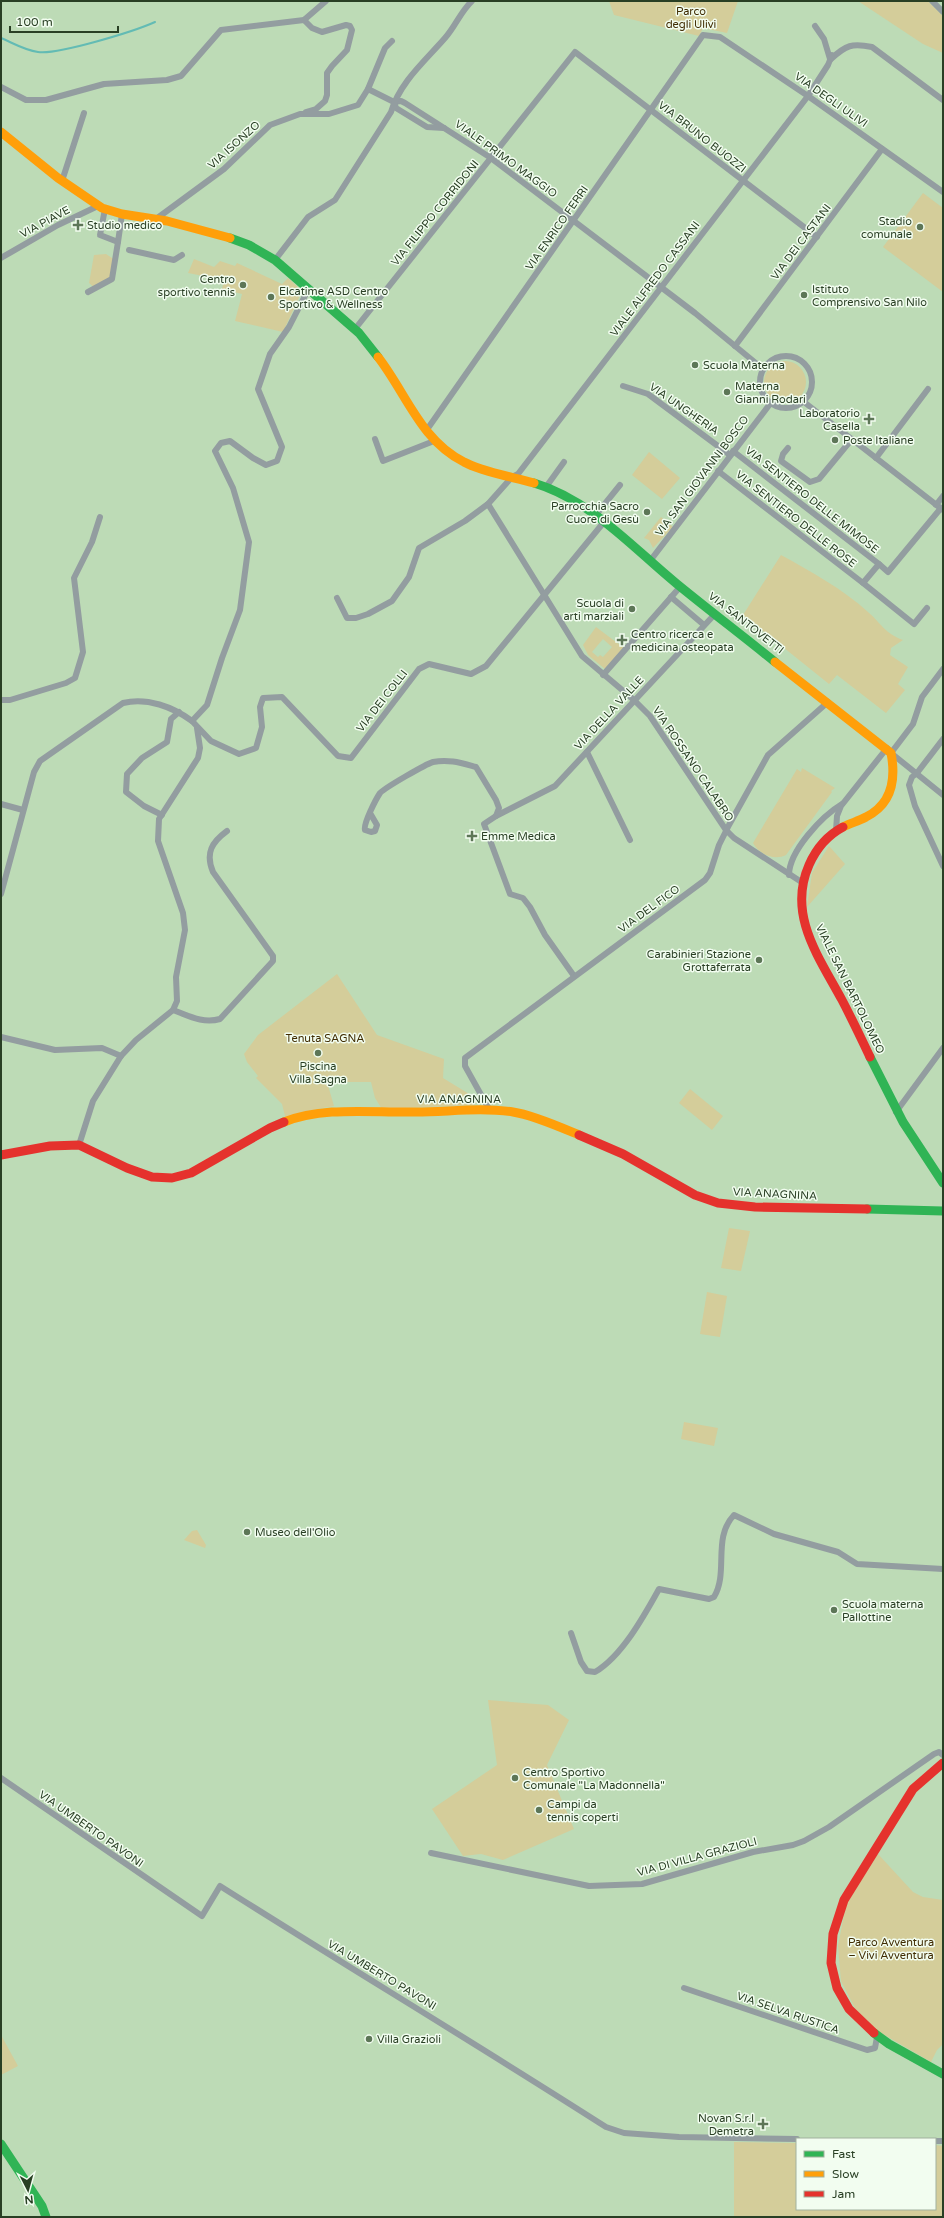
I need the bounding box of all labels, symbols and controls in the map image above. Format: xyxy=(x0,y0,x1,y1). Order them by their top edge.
park label: Parco degli Ulivi xyxy=(666,5,716,31)
scale bar xyxy=(10,8,118,34)
text: 100 m xyxy=(16,15,53,29)
street label: VIA DEGLI ULIVI xyxy=(792,70,870,130)
street label: VIA BRUNO BUOZZI xyxy=(655,99,749,175)
street label: VIALE PRIMO MAGGIO xyxy=(452,117,560,201)
street label: VIA ISONZO xyxy=(205,118,263,172)
street label: VIA FILIPPO CORRIDONI xyxy=(388,158,482,268)
street label: VIA ENRICO FERRI xyxy=(523,183,591,273)
street label: VIA DEI CASTANI xyxy=(768,202,834,282)
street label: VIA PIAVE xyxy=(18,203,72,241)
place label: Stadio comunale xyxy=(861,215,912,241)
marker: Studio medico xyxy=(72,219,84,231)
place label: Studio medico xyxy=(87,219,162,232)
street label: VIALE ALFREDO CASSANI xyxy=(607,219,703,339)
marker: Stadio comunale xyxy=(915,222,925,232)
place label: Centro sportivo tennis xyxy=(158,273,235,299)
marker: Centro sportivo tennis xyxy=(238,280,248,290)
place label: Istituto Comprensivo San Nilo xyxy=(812,283,927,309)
place label: Elcatime ASD Centro Sportivo & Wellness xyxy=(279,285,388,311)
marker: Istituto Comprensivo San Nilo xyxy=(799,290,809,300)
marker: Elcatime ASD Centro Sportivo & Wellness xyxy=(266,292,276,302)
place label: Scuola Materna xyxy=(703,359,785,372)
marker: Scuola Materna xyxy=(690,360,700,370)
street label: VIA UNGHERIA xyxy=(647,380,721,438)
place label: Materna Gianni Rodari xyxy=(735,380,806,406)
marker: Materna Gianni Rodari xyxy=(722,387,732,397)
place label: Laboratorio Casella xyxy=(799,407,860,433)
street label: VIA SAN GIOVANNI BOSCO xyxy=(652,413,752,539)
marker: Laboratorio Casella xyxy=(863,413,875,425)
place label: Poste Italiane xyxy=(843,434,913,447)
marker: Poste Italiane xyxy=(830,435,840,445)
street label: VIA SENTIERO DELLE MIMOSE xyxy=(743,444,881,556)
street label: VIA SENTIERO DELLE ROSE xyxy=(733,468,859,570)
place label: Parrocchia Sacro Cuore di Gesù xyxy=(551,500,639,526)
marker: Parrocchia Sacro Cuore di Gesù xyxy=(642,507,652,517)
street label: VIA SANTOVETTI xyxy=(706,590,786,656)
place label: Scuola di arti marziali xyxy=(563,597,624,623)
marker: Scuola di arti marziali xyxy=(627,604,637,614)
place label: Centro ricerca e medicina osteopata xyxy=(631,628,734,654)
marker: Centro ricerca e medicina osteopata xyxy=(616,634,628,646)
street label: VIA DEI COLLI xyxy=(354,667,410,735)
street label: VIA DELLA VALLE xyxy=(572,674,646,752)
street label: VIA ROSSANO CALABRO xyxy=(650,704,736,824)
marker: Emme Medica xyxy=(466,830,478,842)
place label: Emme Medica xyxy=(481,830,556,843)
street label: VIA DEL FICO xyxy=(616,882,682,936)
street label: VIALE SAN BARTOLOMEO xyxy=(813,922,887,1056)
place label: Carabinieri Stazione Grottaferrata xyxy=(647,948,751,974)
marker: Carabinieri Stazione Grottaferrata xyxy=(754,955,764,965)
park label: Tenuta SAGNA xyxy=(285,1032,365,1045)
marker: Piscina Villa Sagna xyxy=(313,1048,323,1058)
place label: Piscina Villa Sagna xyxy=(289,1060,347,1086)
street label: VIA ANAGNINA xyxy=(417,1093,501,1106)
street label: VIA ANAGNINA xyxy=(733,1185,817,1203)
place label: Museo dell'Olio xyxy=(255,1526,336,1539)
marker: Museo dell'Olio xyxy=(242,1527,252,1537)
place label: Scuola materna Pallottine xyxy=(842,1598,923,1624)
marker: Scuola materna Pallottine xyxy=(829,1605,839,1615)
place label: Centro Sportivo Comunale "La Madonnella" xyxy=(523,1766,665,1792)
marker: Centro Sportivo Comunale "La Madonnella" xyxy=(510,1773,520,1783)
street label: VIA UMBERTO PAVONI xyxy=(36,1788,146,1870)
place label: Campi da tennis coperti xyxy=(547,1798,618,1824)
marker: Campi da tennis coperti xyxy=(534,1805,544,1815)
street label: VIA DI VILLA GRAZIOLI xyxy=(636,1835,758,1879)
park label: Parco Avventura – Vivi Avventura xyxy=(848,1936,934,1962)
street label: VIA UMBERTO PAVONI xyxy=(325,1937,439,2013)
street label: VIA SELVA RUSTICA xyxy=(735,1989,841,2037)
place label: Villa Grazioli xyxy=(377,2033,441,2046)
marker: Villa Grazioli xyxy=(364,2034,374,2044)
place label: Novan S.r.l Demetra xyxy=(698,2112,754,2138)
marker: Novan S.r.l Demetra xyxy=(757,2118,769,2130)
legend xyxy=(796,2138,936,2210)
text: Fast xyxy=(832,2147,856,2161)
text: Slow xyxy=(832,2167,859,2181)
north arrow xyxy=(8,2170,48,2210)
text: Jam xyxy=(832,2187,855,2201)
text: N xyxy=(24,2193,34,2206)

